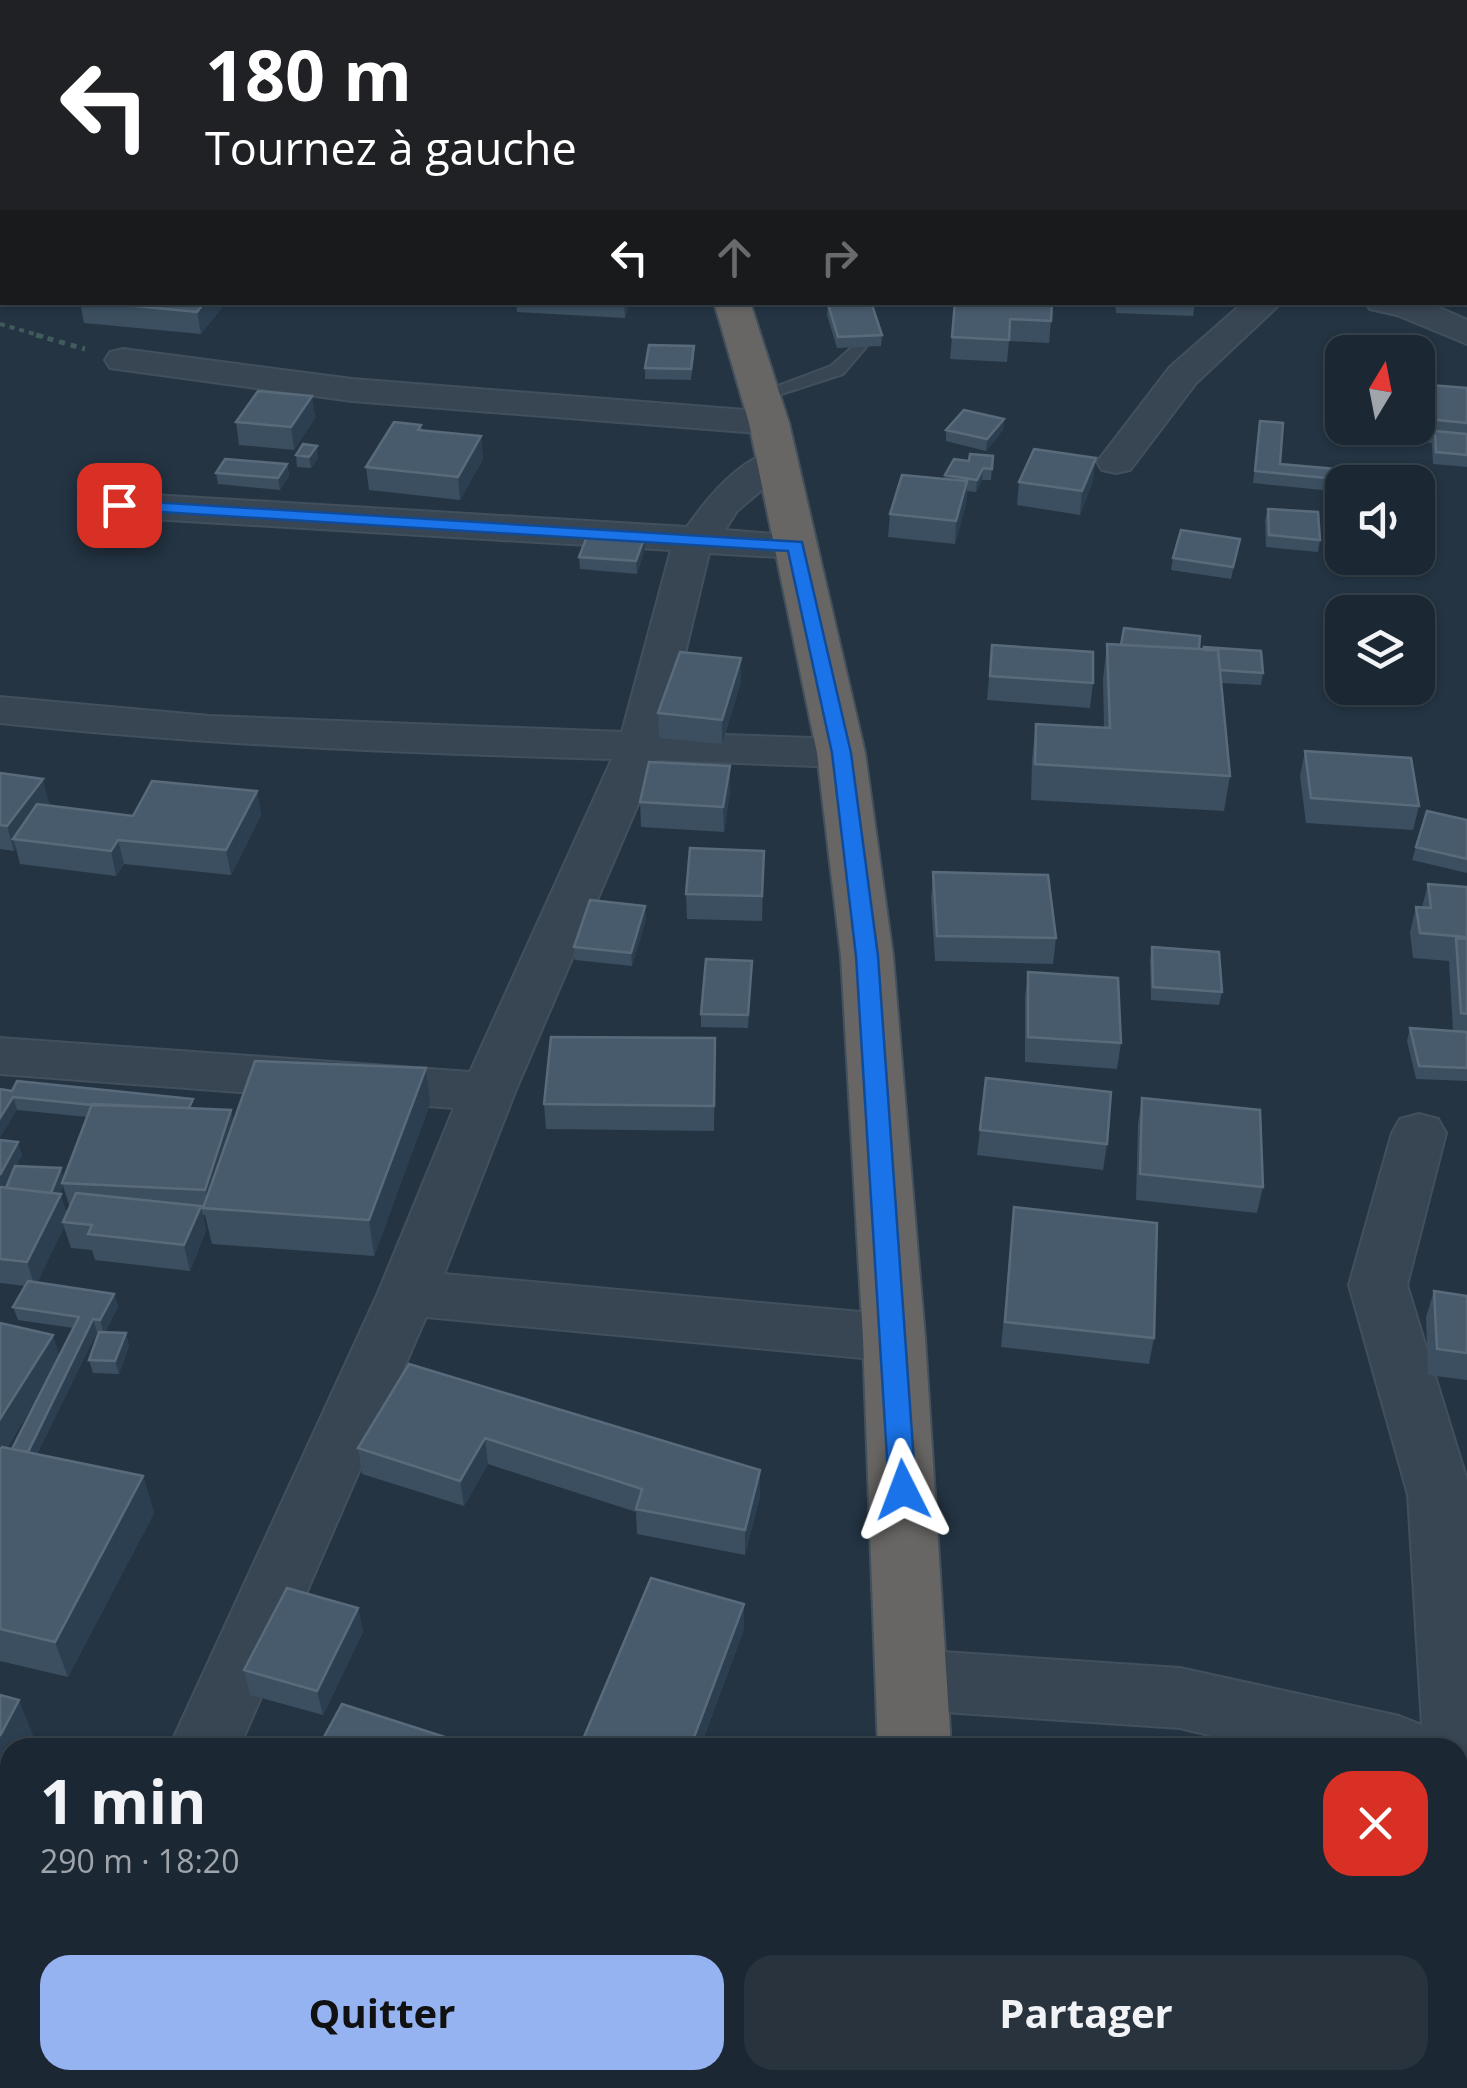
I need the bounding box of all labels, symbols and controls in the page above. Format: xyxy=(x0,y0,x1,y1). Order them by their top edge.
text: 180 m xyxy=(205,26,412,122)
icon: left xyxy=(40,40,170,170)
text: Tournez à gauche xyxy=(205,117,577,178)
icon: left xyxy=(602,230,657,285)
icon: ahead xyxy=(707,230,762,285)
icon: right xyxy=(812,230,867,285)
north arrow xyxy=(1325,335,1435,445)
map controls xyxy=(1325,335,1435,705)
pin xyxy=(77,463,162,548)
button: sound xyxy=(1325,465,1435,575)
icon: arrive xyxy=(92,478,147,533)
button: layers xyxy=(1325,595,1435,705)
position arrow xyxy=(851,1438,955,1542)
text: 1 min xyxy=(40,1760,207,1842)
button: close xyxy=(1323,1771,1428,1876)
text: 290 m · 18:20 xyxy=(40,1839,239,1882)
button: Quitter xyxy=(40,1955,724,2070)
button: Partager xyxy=(744,1955,1428,2070)

